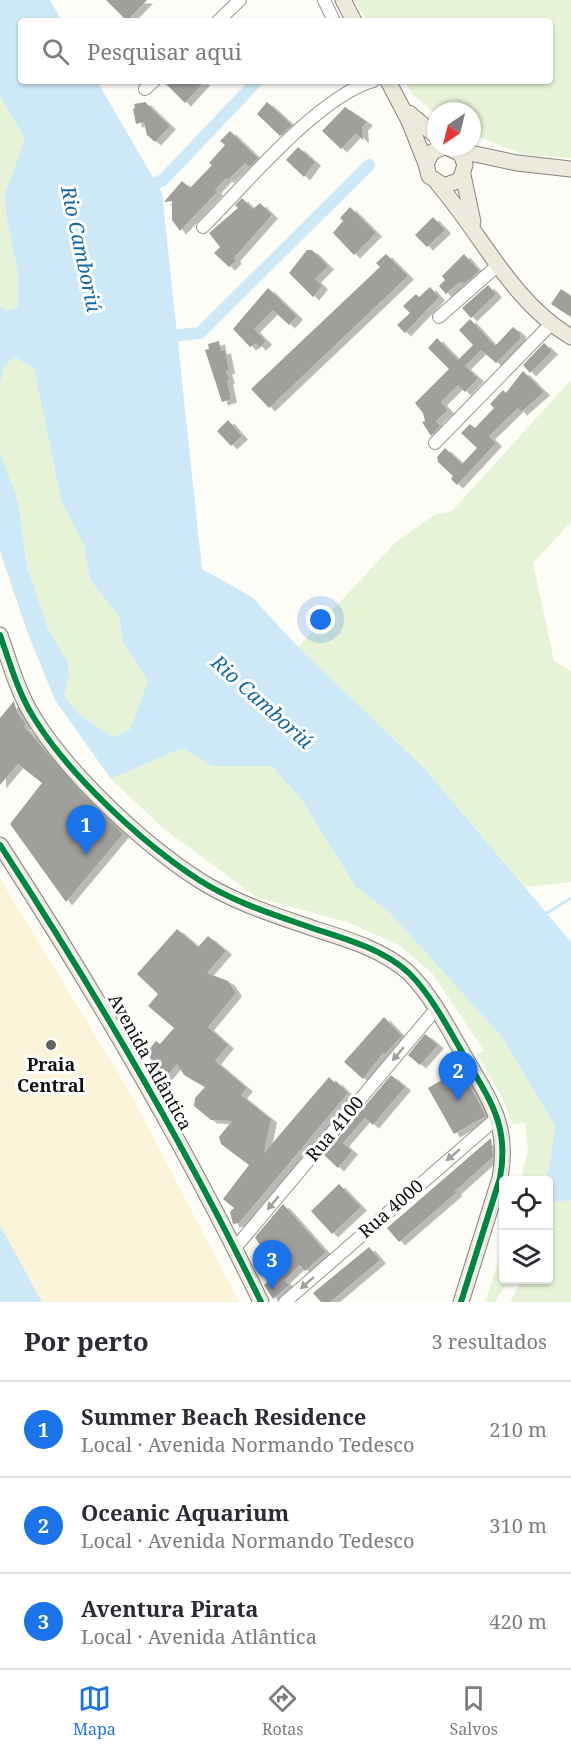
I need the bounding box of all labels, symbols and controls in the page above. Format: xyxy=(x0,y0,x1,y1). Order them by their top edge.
search box xyxy=(18,18,553,84)
icon: search xyxy=(39,35,72,68)
text: Pesquisar aqui xyxy=(87,36,242,66)
north arrow xyxy=(427,102,481,156)
water label: Rio Camboriú xyxy=(55,182,108,314)
your location xyxy=(306,605,335,634)
water label: Rio Camboriú xyxy=(205,648,319,755)
pin: 1 xyxy=(66,806,106,855)
street label: Avenida Atlântica xyxy=(103,989,198,1134)
marker: Praia Central xyxy=(44,1038,58,1052)
one-way arrow xyxy=(392,1046,405,1061)
place label: Praia Central xyxy=(17,1052,86,1097)
pin: 2 xyxy=(438,1052,478,1101)
street label: Rua 4100 xyxy=(300,1091,369,1166)
one-way arrow xyxy=(445,1148,461,1161)
street label: Rua 4000 xyxy=(353,1173,428,1243)
map controls xyxy=(499,1176,553,1284)
button: locate xyxy=(499,1176,553,1230)
one-way arrow xyxy=(266,1195,279,1211)
button: layers xyxy=(499,1230,553,1284)
pin: 3 xyxy=(252,1240,292,1290)
one-way arrow xyxy=(299,1276,314,1290)
text: Por perto xyxy=(24,1323,149,1359)
text: 3 resultados xyxy=(431,1328,547,1355)
text: Summer Beach Residence xyxy=(81,1401,366,1431)
text: 1 xyxy=(38,1416,49,1443)
text: 210 m xyxy=(489,1416,547,1443)
text: Local · Avenida Normando Tedesco xyxy=(81,1431,415,1458)
text: Oceanic Aquarium xyxy=(81,1497,289,1527)
text: 2 xyxy=(38,1512,49,1539)
text: 310 m xyxy=(489,1512,547,1539)
text: Local · Avenida Normando Tedesco xyxy=(81,1527,415,1554)
text: Aventura Pirata xyxy=(81,1593,259,1623)
text: 3 xyxy=(38,1608,49,1635)
text: 420 m xyxy=(489,1608,547,1635)
text: Local · Avenida Atlântica xyxy=(81,1623,317,1650)
tab: Mapa xyxy=(73,1682,116,1740)
tab: Rotas xyxy=(262,1682,304,1740)
tab: Salvos xyxy=(450,1682,498,1740)

